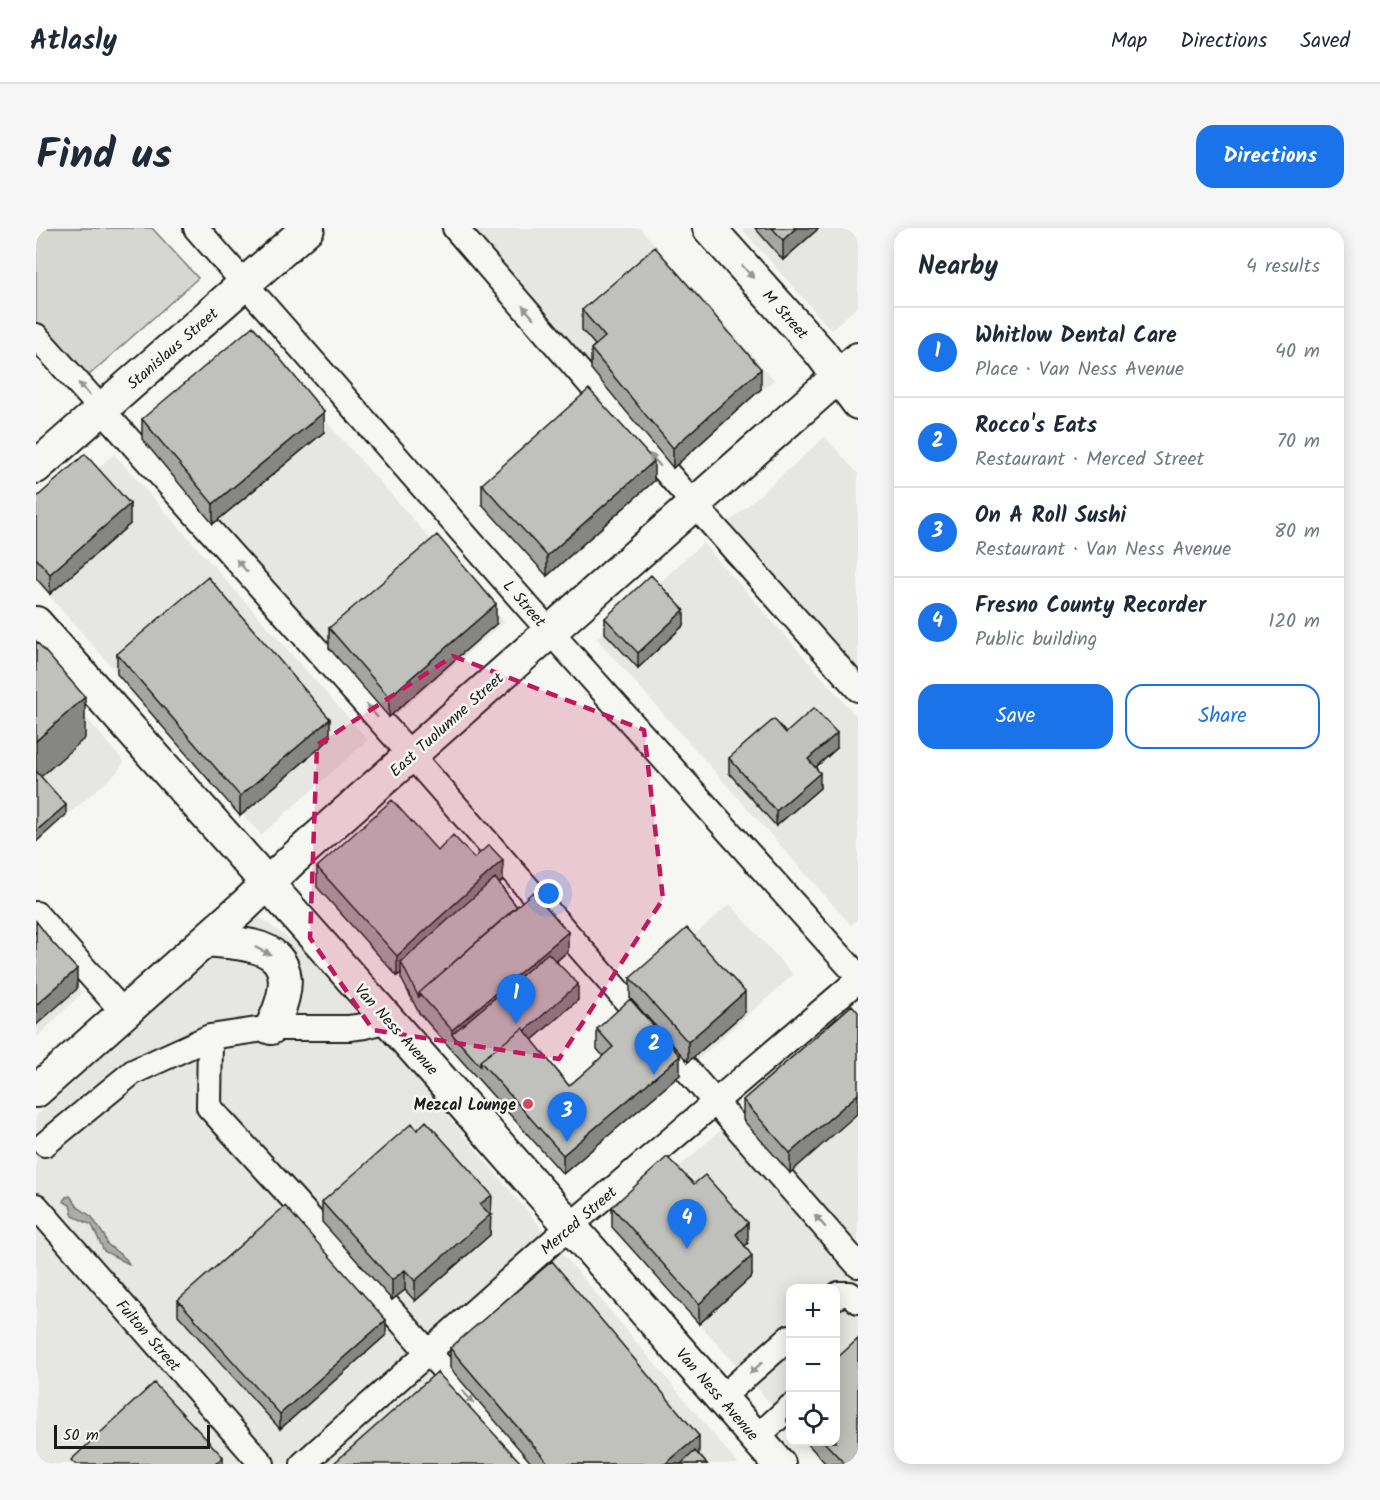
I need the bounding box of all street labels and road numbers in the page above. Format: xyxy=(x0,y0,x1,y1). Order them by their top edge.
street label: M Street xyxy=(756,284,815,346)
street label: Stanislaus Street xyxy=(122,302,225,396)
street label: L Street xyxy=(496,575,552,634)
street label: East Tuolumne Street xyxy=(384,666,511,784)
street label: Van Ness Avenue xyxy=(348,978,444,1082)
street label: Merced Street xyxy=(535,1180,623,1262)
street label: Fulton Street xyxy=(109,1294,187,1378)
street label: Van Ness Avenue xyxy=(669,1343,764,1447)

